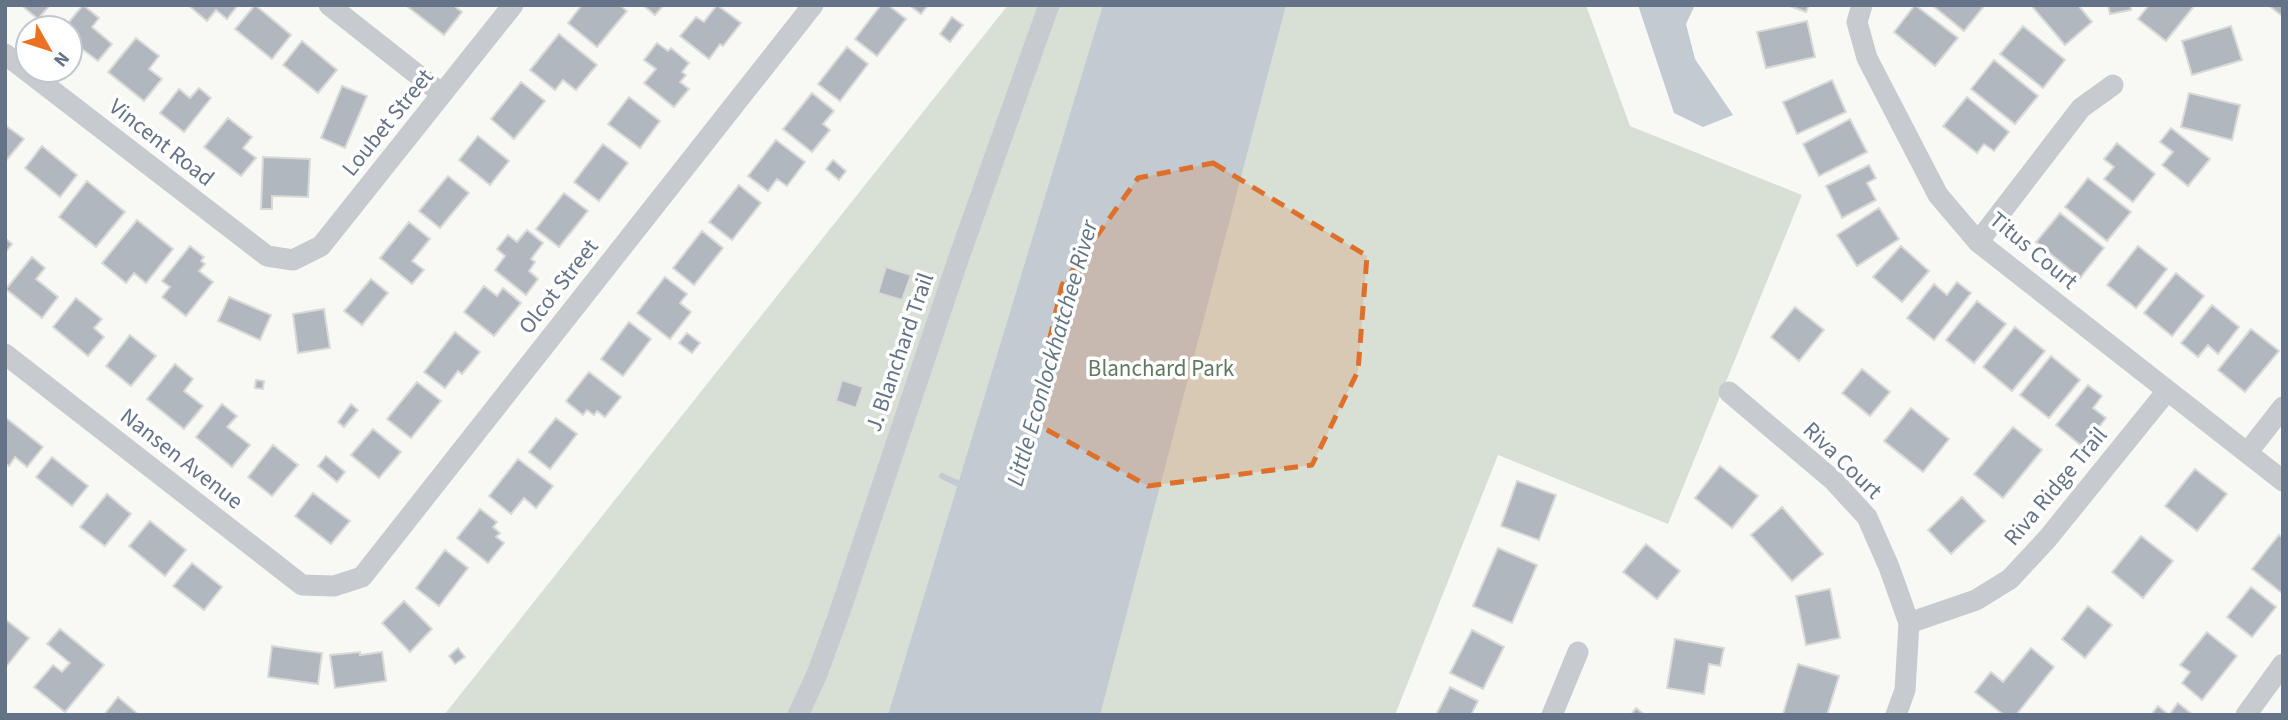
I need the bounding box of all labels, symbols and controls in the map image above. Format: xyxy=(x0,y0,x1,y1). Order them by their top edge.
north arrow xyxy=(14,14,84,84)
text: N xyxy=(47,45,76,72)
street label: Loubet Street xyxy=(334,61,441,183)
street label: Vincent Road xyxy=(102,91,221,194)
street label: Titus Court xyxy=(1982,204,2085,297)
water label: Little Econlockhatchee River xyxy=(998,214,1108,490)
street label: Olcot Street xyxy=(511,231,606,341)
street label: J. Blanchard Trail xyxy=(857,268,942,436)
park label: Blanchard Park xyxy=(1088,352,1235,385)
street label: Nansen Avenue xyxy=(113,400,250,517)
street label: Riva Court xyxy=(1796,414,1890,507)
street label: Riva Ridge Trail xyxy=(1996,420,2115,553)

